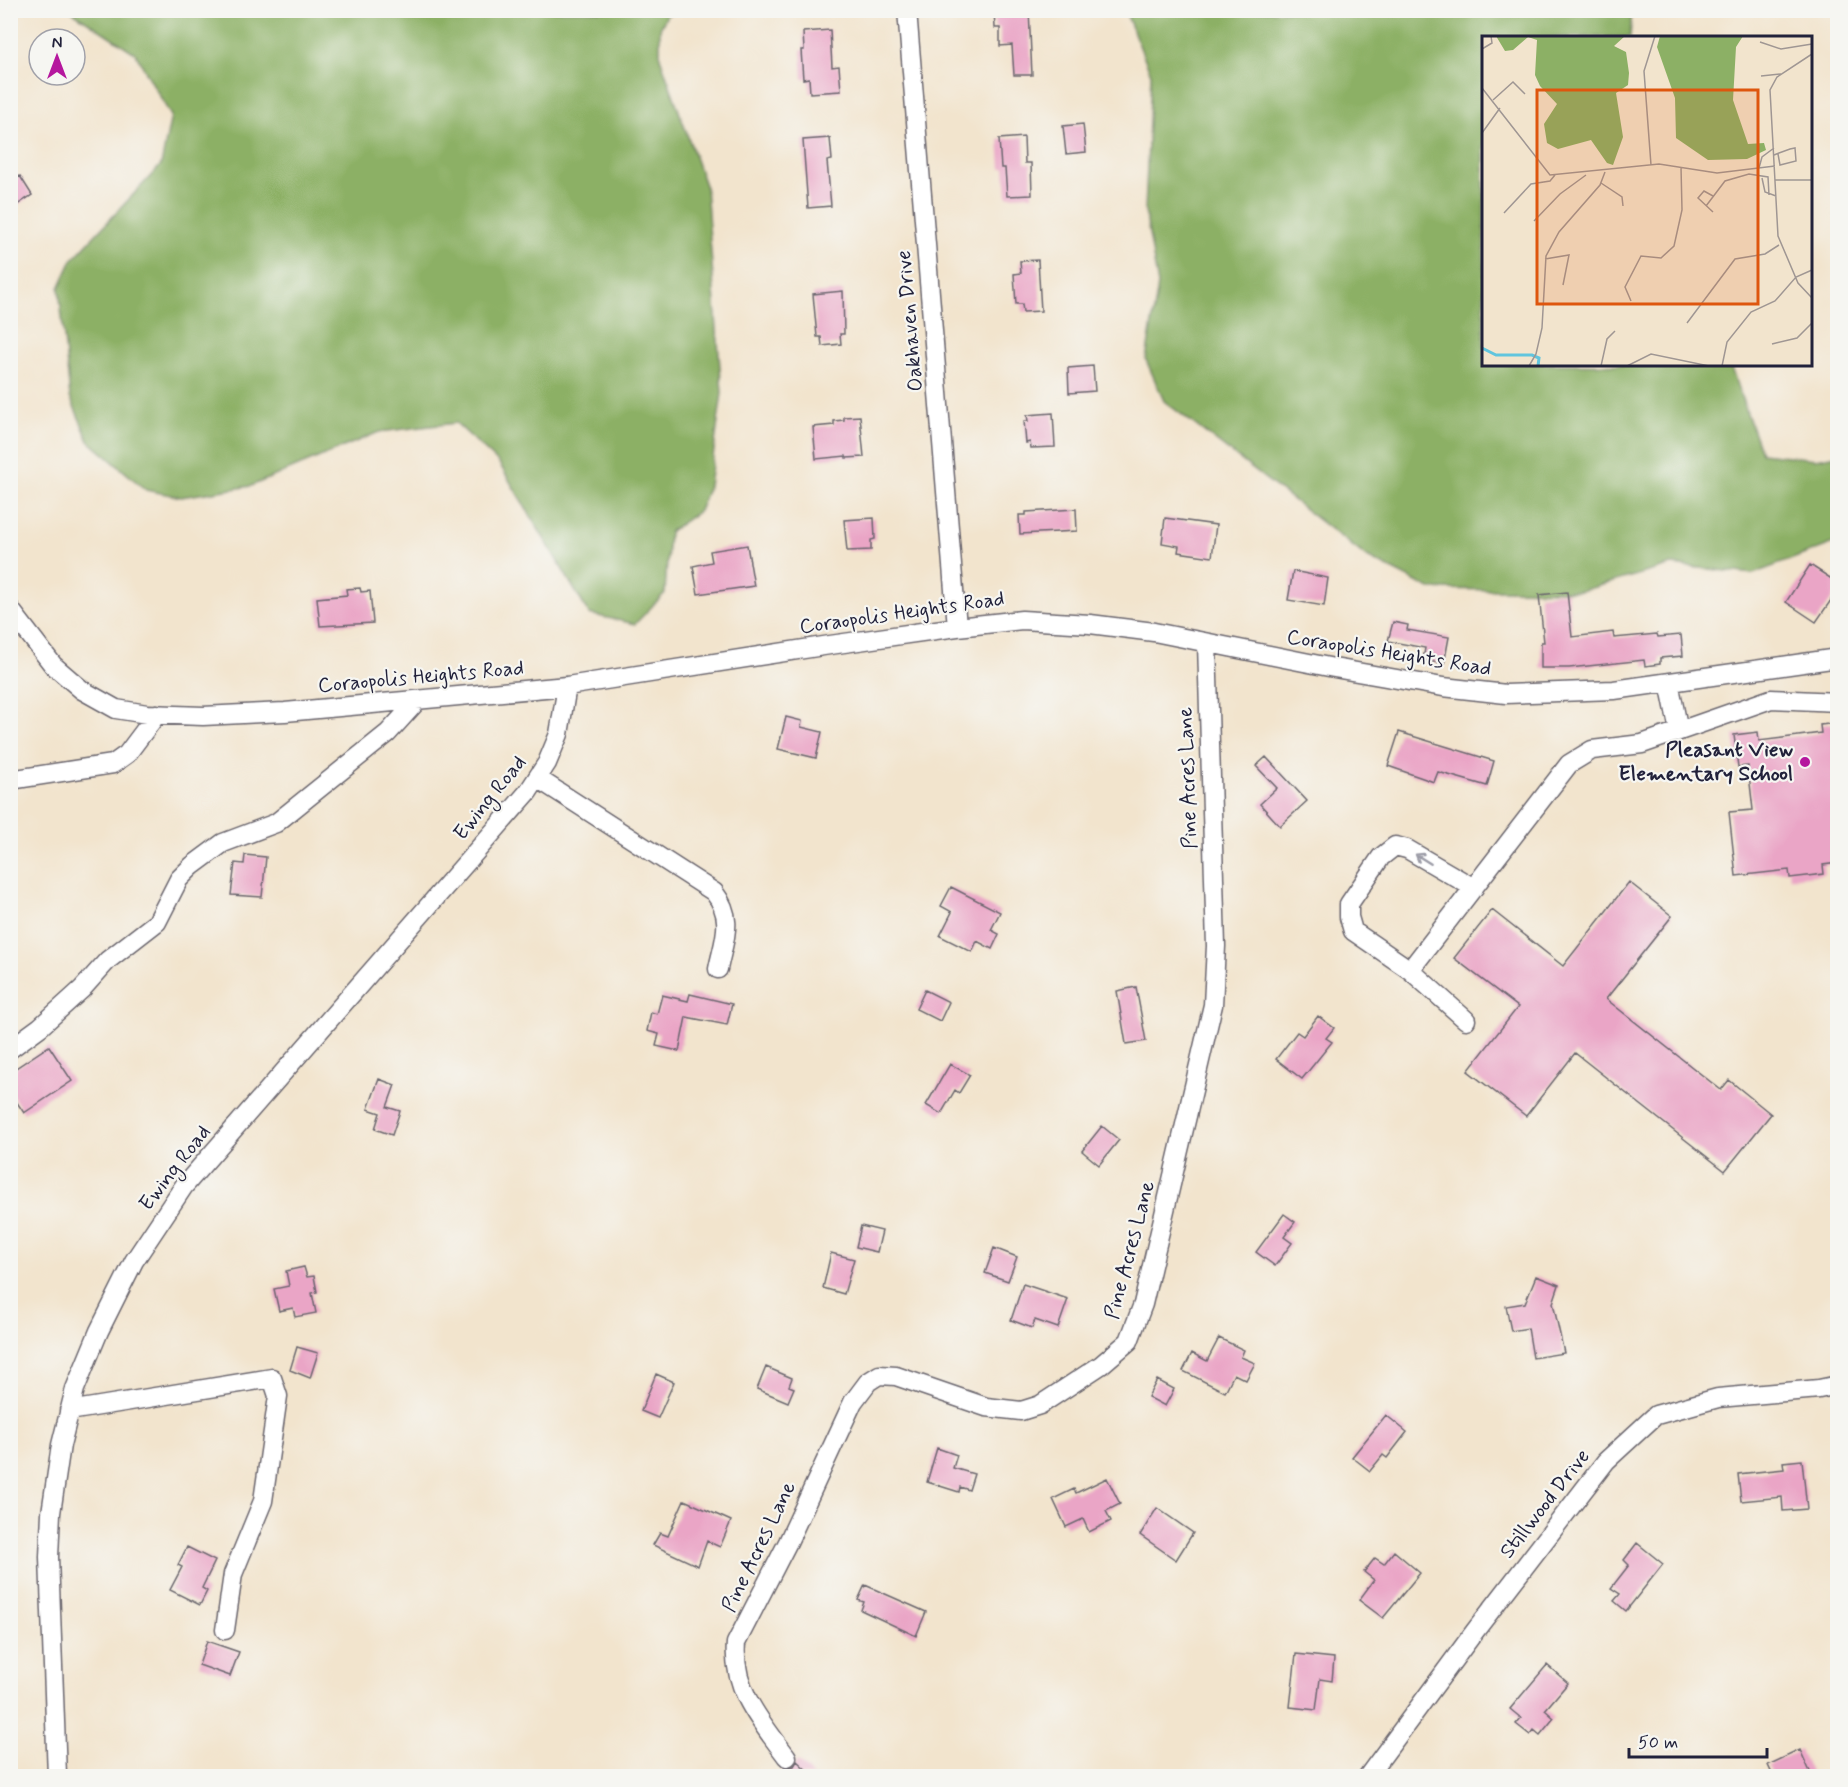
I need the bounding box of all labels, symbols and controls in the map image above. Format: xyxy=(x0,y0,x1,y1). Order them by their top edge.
north arrow xyxy=(27,27,87,87)
text: N xyxy=(52,33,62,54)
inset map xyxy=(1482,36,1812,366)
street label: Oakhaven Drive xyxy=(890,249,930,393)
street label: Coraopolis Heights Road xyxy=(798,585,1006,641)
street label: Coraopolis Heights Road xyxy=(1285,623,1493,683)
street label: Coraopolis Heights Road xyxy=(317,654,525,700)
street label: Pine Acres Lane xyxy=(1172,706,1204,850)
place label: Pleasant View Elementary School xyxy=(1618,736,1793,788)
street label: Ewing Road xyxy=(447,750,534,847)
marker: Pleasant View Elementary School xyxy=(1798,755,1812,769)
one-way arrow xyxy=(1415,852,1432,864)
street label: Ewing Road xyxy=(133,1119,218,1217)
street label: Pine Acres Lane xyxy=(1098,1178,1162,1322)
street label: Stillwood Drive xyxy=(1493,1443,1597,1565)
street label: Pine Acres Lane xyxy=(715,1477,803,1617)
scale bar xyxy=(1629,1721,1767,1759)
text: 50 m xyxy=(1638,1731,1678,1755)

